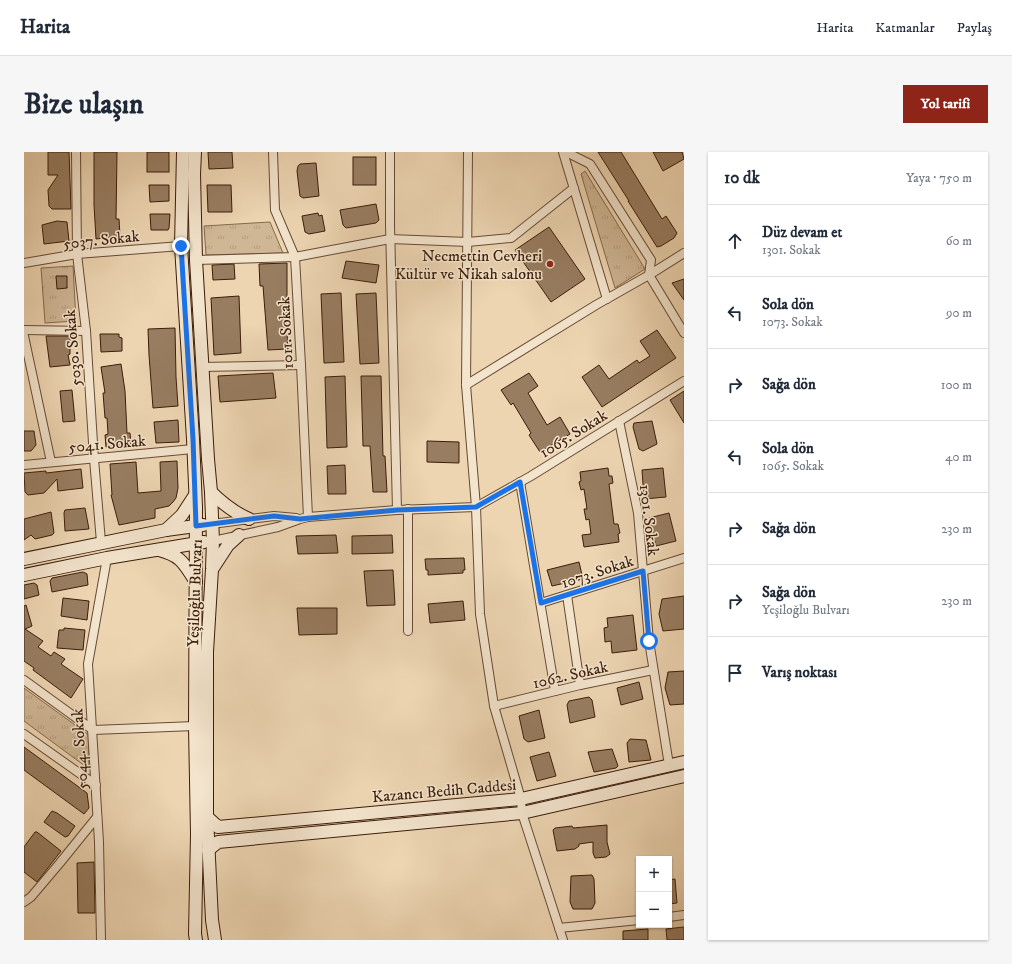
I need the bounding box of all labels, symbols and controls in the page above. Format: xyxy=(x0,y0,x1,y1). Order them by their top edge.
text: Harita xyxy=(20,16,70,39)
text: Harita xyxy=(816,19,853,37)
text: Katmanlar xyxy=(875,19,935,37)
text: Paylaş xyxy=(957,19,992,37)
button: Yol tarifi xyxy=(903,85,988,123)
text: Bize ulaşın xyxy=(24,87,144,122)
text: 10 dk xyxy=(724,167,760,189)
text: Yaya · 750 m xyxy=(906,170,972,186)
text: Düz devam et xyxy=(762,223,842,242)
street label: 5037. Sokak xyxy=(62,226,140,254)
icon: ahead xyxy=(724,230,746,252)
text: 60 m xyxy=(946,233,972,249)
route end xyxy=(172,237,190,255)
text: 1301. Sokak xyxy=(762,242,821,258)
place label: Necmettin Cevheri Kültür ve Nikah salonu xyxy=(395,246,542,284)
marker: Necmettin Cevheri Kültür ve Nikah salonu xyxy=(545,259,555,269)
text: Sola dön xyxy=(762,295,814,314)
street label: 1011. Sokak xyxy=(274,296,298,369)
icon: left xyxy=(724,302,746,324)
text: 90 m xyxy=(946,305,972,321)
street label: 5030. Sokak xyxy=(60,309,86,387)
text: 1073. Sokak xyxy=(762,314,823,330)
icon: right xyxy=(724,374,746,396)
text: Sağa dön xyxy=(762,375,816,394)
text: 100 m xyxy=(941,377,972,393)
street label: 1065. Sokak xyxy=(536,405,611,463)
street label: 5041. Sokak xyxy=(68,431,147,457)
text: Sola dön xyxy=(762,439,814,458)
icon: left xyxy=(724,446,746,468)
text: 40 m xyxy=(945,449,972,465)
text: 1065. Sokak xyxy=(762,458,824,474)
street label: 1301. Sokak xyxy=(635,483,663,557)
icon: right xyxy=(724,518,746,540)
text: Sağa dön xyxy=(762,519,816,538)
text: 230 m xyxy=(941,521,972,537)
street label: Yeşiloğlu Bulvarı xyxy=(183,539,207,647)
street label: 1073. Sokak xyxy=(559,551,636,593)
text: Sağa dön xyxy=(762,583,816,602)
icon: right xyxy=(724,590,746,612)
text: 230 m xyxy=(941,593,972,609)
text: Yeşiloğlu Bulvarı xyxy=(762,602,850,618)
route start xyxy=(640,632,658,650)
street label: 1062. Sokak xyxy=(531,657,610,693)
icon: arrive xyxy=(724,662,746,684)
text: Varış noktası xyxy=(762,663,837,682)
street label: 5044. Sokak xyxy=(67,708,93,790)
street label: Kazancı Bedih Caddesi xyxy=(371,775,517,807)
map controls xyxy=(636,856,672,928)
button: + xyxy=(636,856,672,892)
button: − xyxy=(636,892,672,928)

